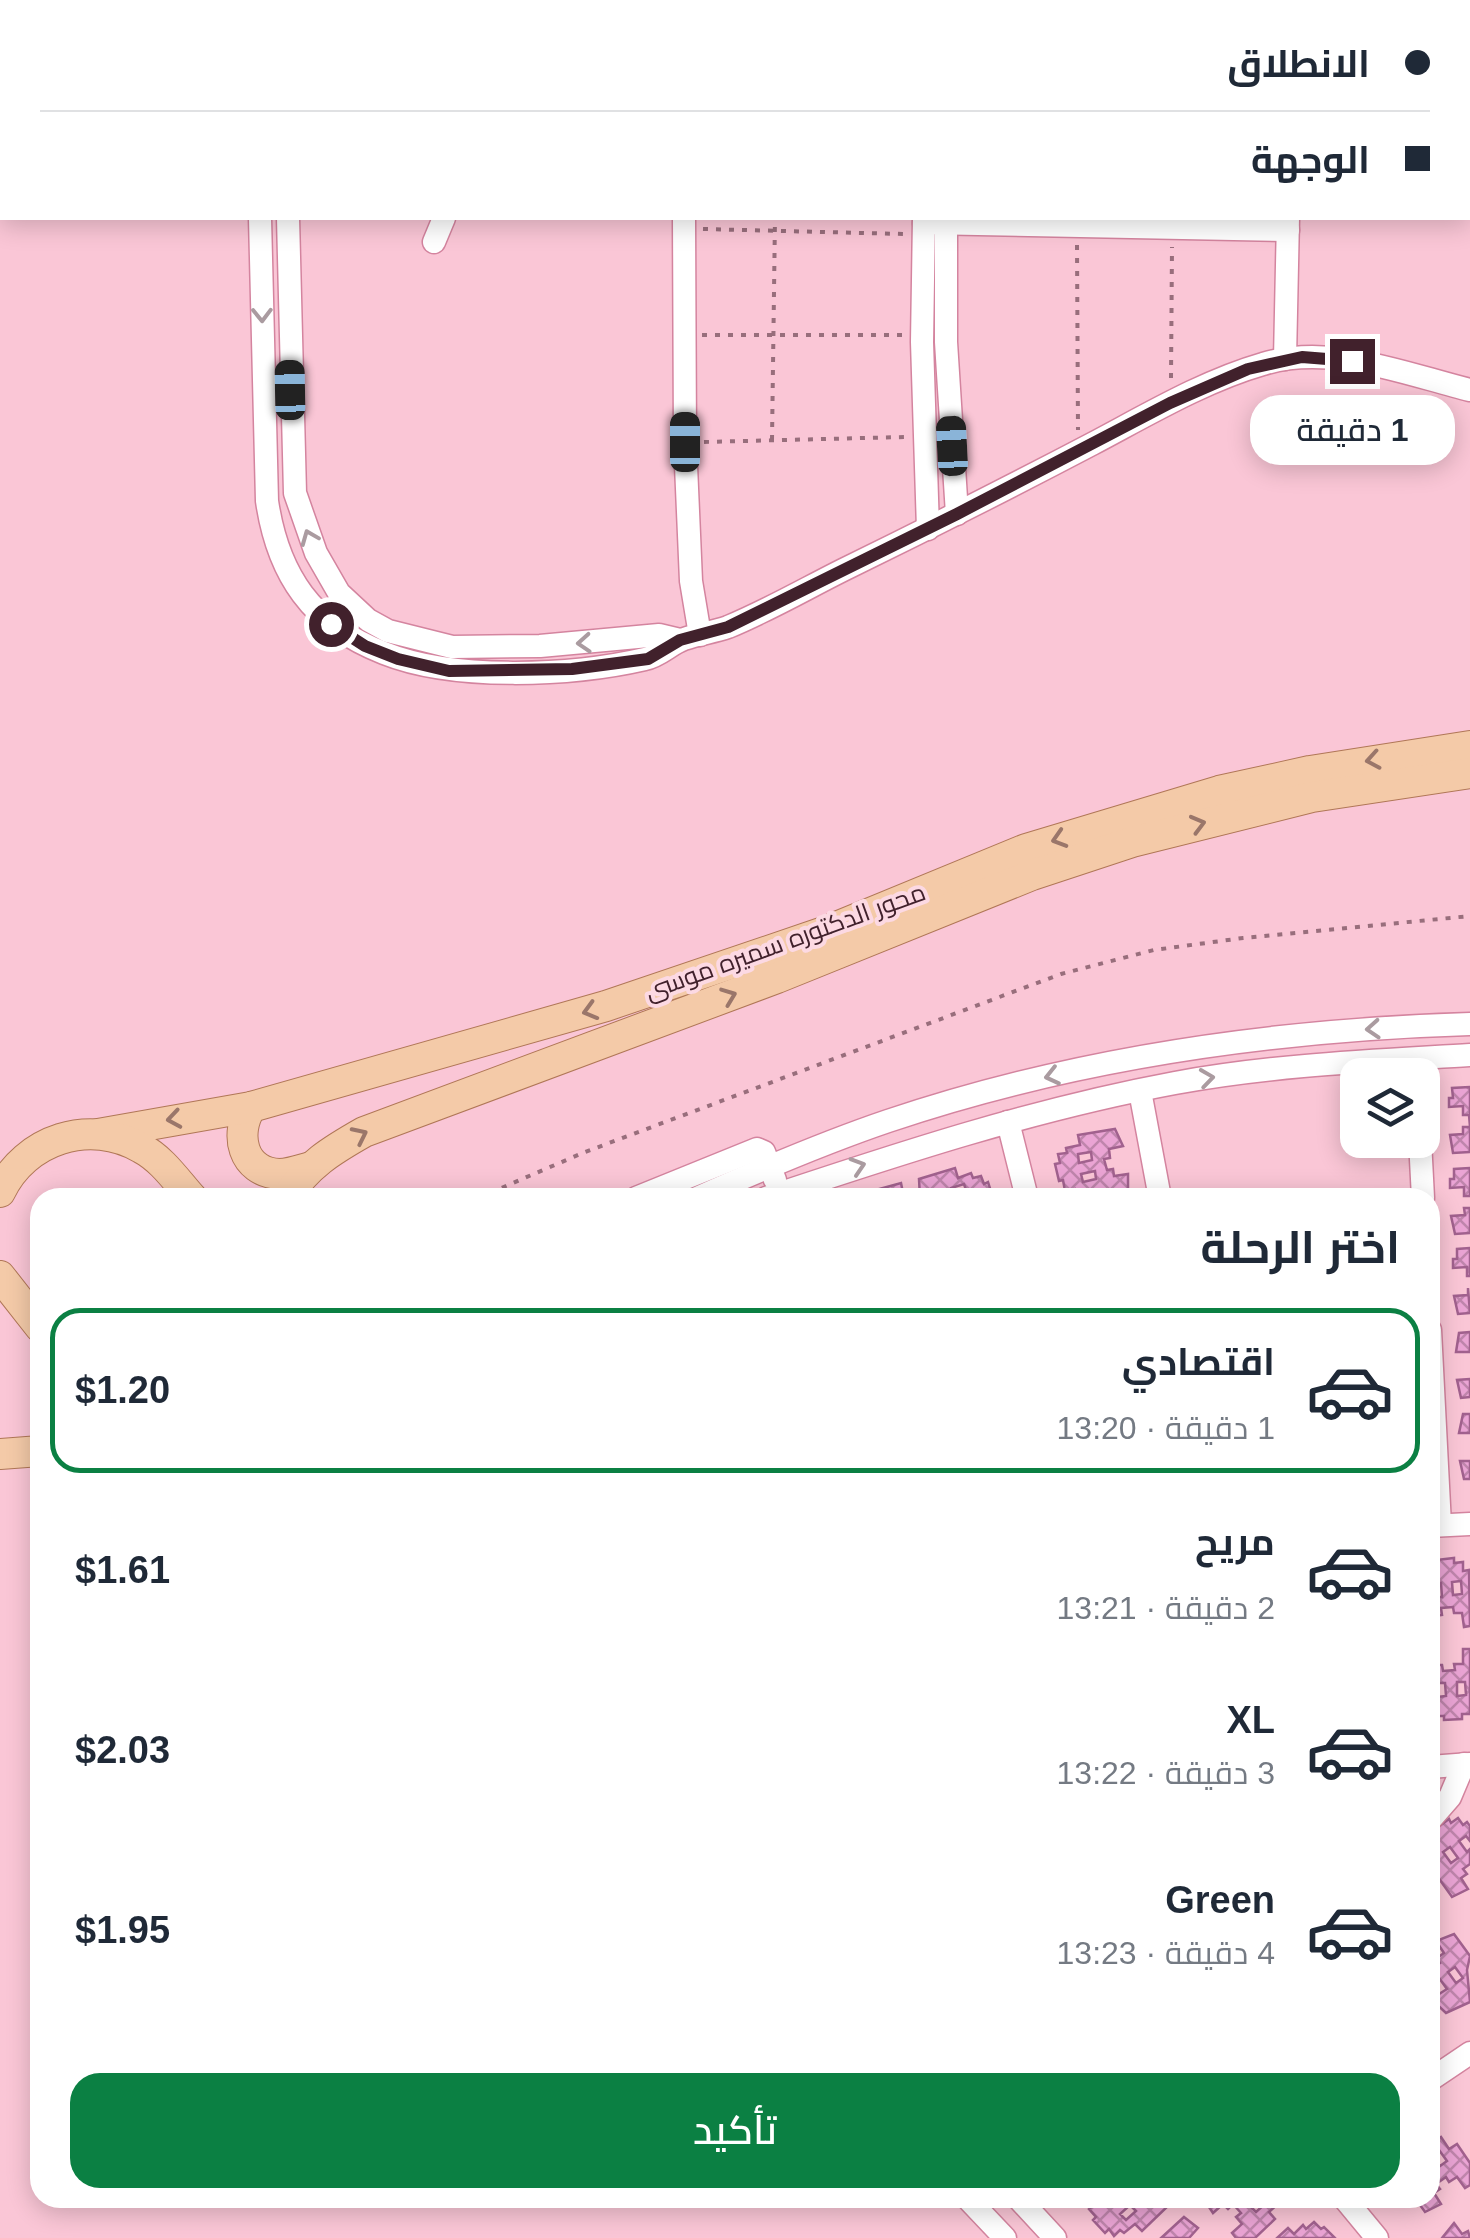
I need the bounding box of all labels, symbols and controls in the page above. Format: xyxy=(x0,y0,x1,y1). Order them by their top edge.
text: الانطلاق xyxy=(1227,43,1370,85)
text: الوجهة xyxy=(1251,139,1370,181)
one-way arrow xyxy=(252,307,273,323)
route end xyxy=(1330,339,1375,384)
car xyxy=(274,360,306,420)
callout: 1 دقيقة xyxy=(1250,396,1454,466)
car xyxy=(670,412,700,472)
text: 1 دقيقة xyxy=(1297,412,1408,448)
car xyxy=(935,415,969,477)
one-way arrow xyxy=(301,529,321,547)
route start xyxy=(309,602,354,647)
one-way arrow xyxy=(576,632,592,654)
one-way arrow xyxy=(1365,748,1382,769)
one-way arrow xyxy=(1189,815,1206,836)
one-way arrow xyxy=(1051,827,1068,848)
street label: محور الدكتوره سميره موسى xyxy=(641,877,929,1006)
one-way arrow xyxy=(719,988,737,1008)
one-way arrow xyxy=(582,999,599,1020)
one-way arrow xyxy=(1364,1017,1380,1039)
map controls xyxy=(1340,1058,1440,1158)
button: layers xyxy=(1340,1058,1440,1158)
one-way arrow xyxy=(1044,1064,1061,1085)
one-way arrow xyxy=(1199,1069,1215,1090)
one-way arrow xyxy=(166,1108,182,1129)
one-way arrow xyxy=(349,1128,367,1148)
one-way arrow xyxy=(849,1157,866,1178)
text: اختر الرحلة xyxy=(1200,1222,1400,1273)
text: اقتصادي xyxy=(1122,1341,1275,1383)
icon: car xyxy=(1305,1346,1395,1436)
text: $1.20 xyxy=(75,1369,170,1411)
text: 1 دقيقة · 13:20 xyxy=(1057,1410,1275,1446)
text: مريح xyxy=(1195,1521,1275,1563)
icon: car xyxy=(1305,1526,1395,1616)
text: $1.61 xyxy=(75,1549,170,1591)
text: 2 دقيقة · 13:21 xyxy=(1057,1590,1275,1626)
text: XL xyxy=(1226,1699,1275,1741)
icon: car xyxy=(1305,1706,1395,1796)
text: $2.03 xyxy=(75,1729,170,1771)
text: 3 دقيقة · 13:22 xyxy=(1057,1755,1275,1791)
text: Green xyxy=(1165,1879,1275,1921)
icon: car xyxy=(1305,1886,1395,1976)
text: $1.95 xyxy=(75,1909,170,1951)
text: 4 دقيقة · 13:23 xyxy=(1057,1935,1275,1971)
button: تأكيد xyxy=(70,2073,1400,2188)

